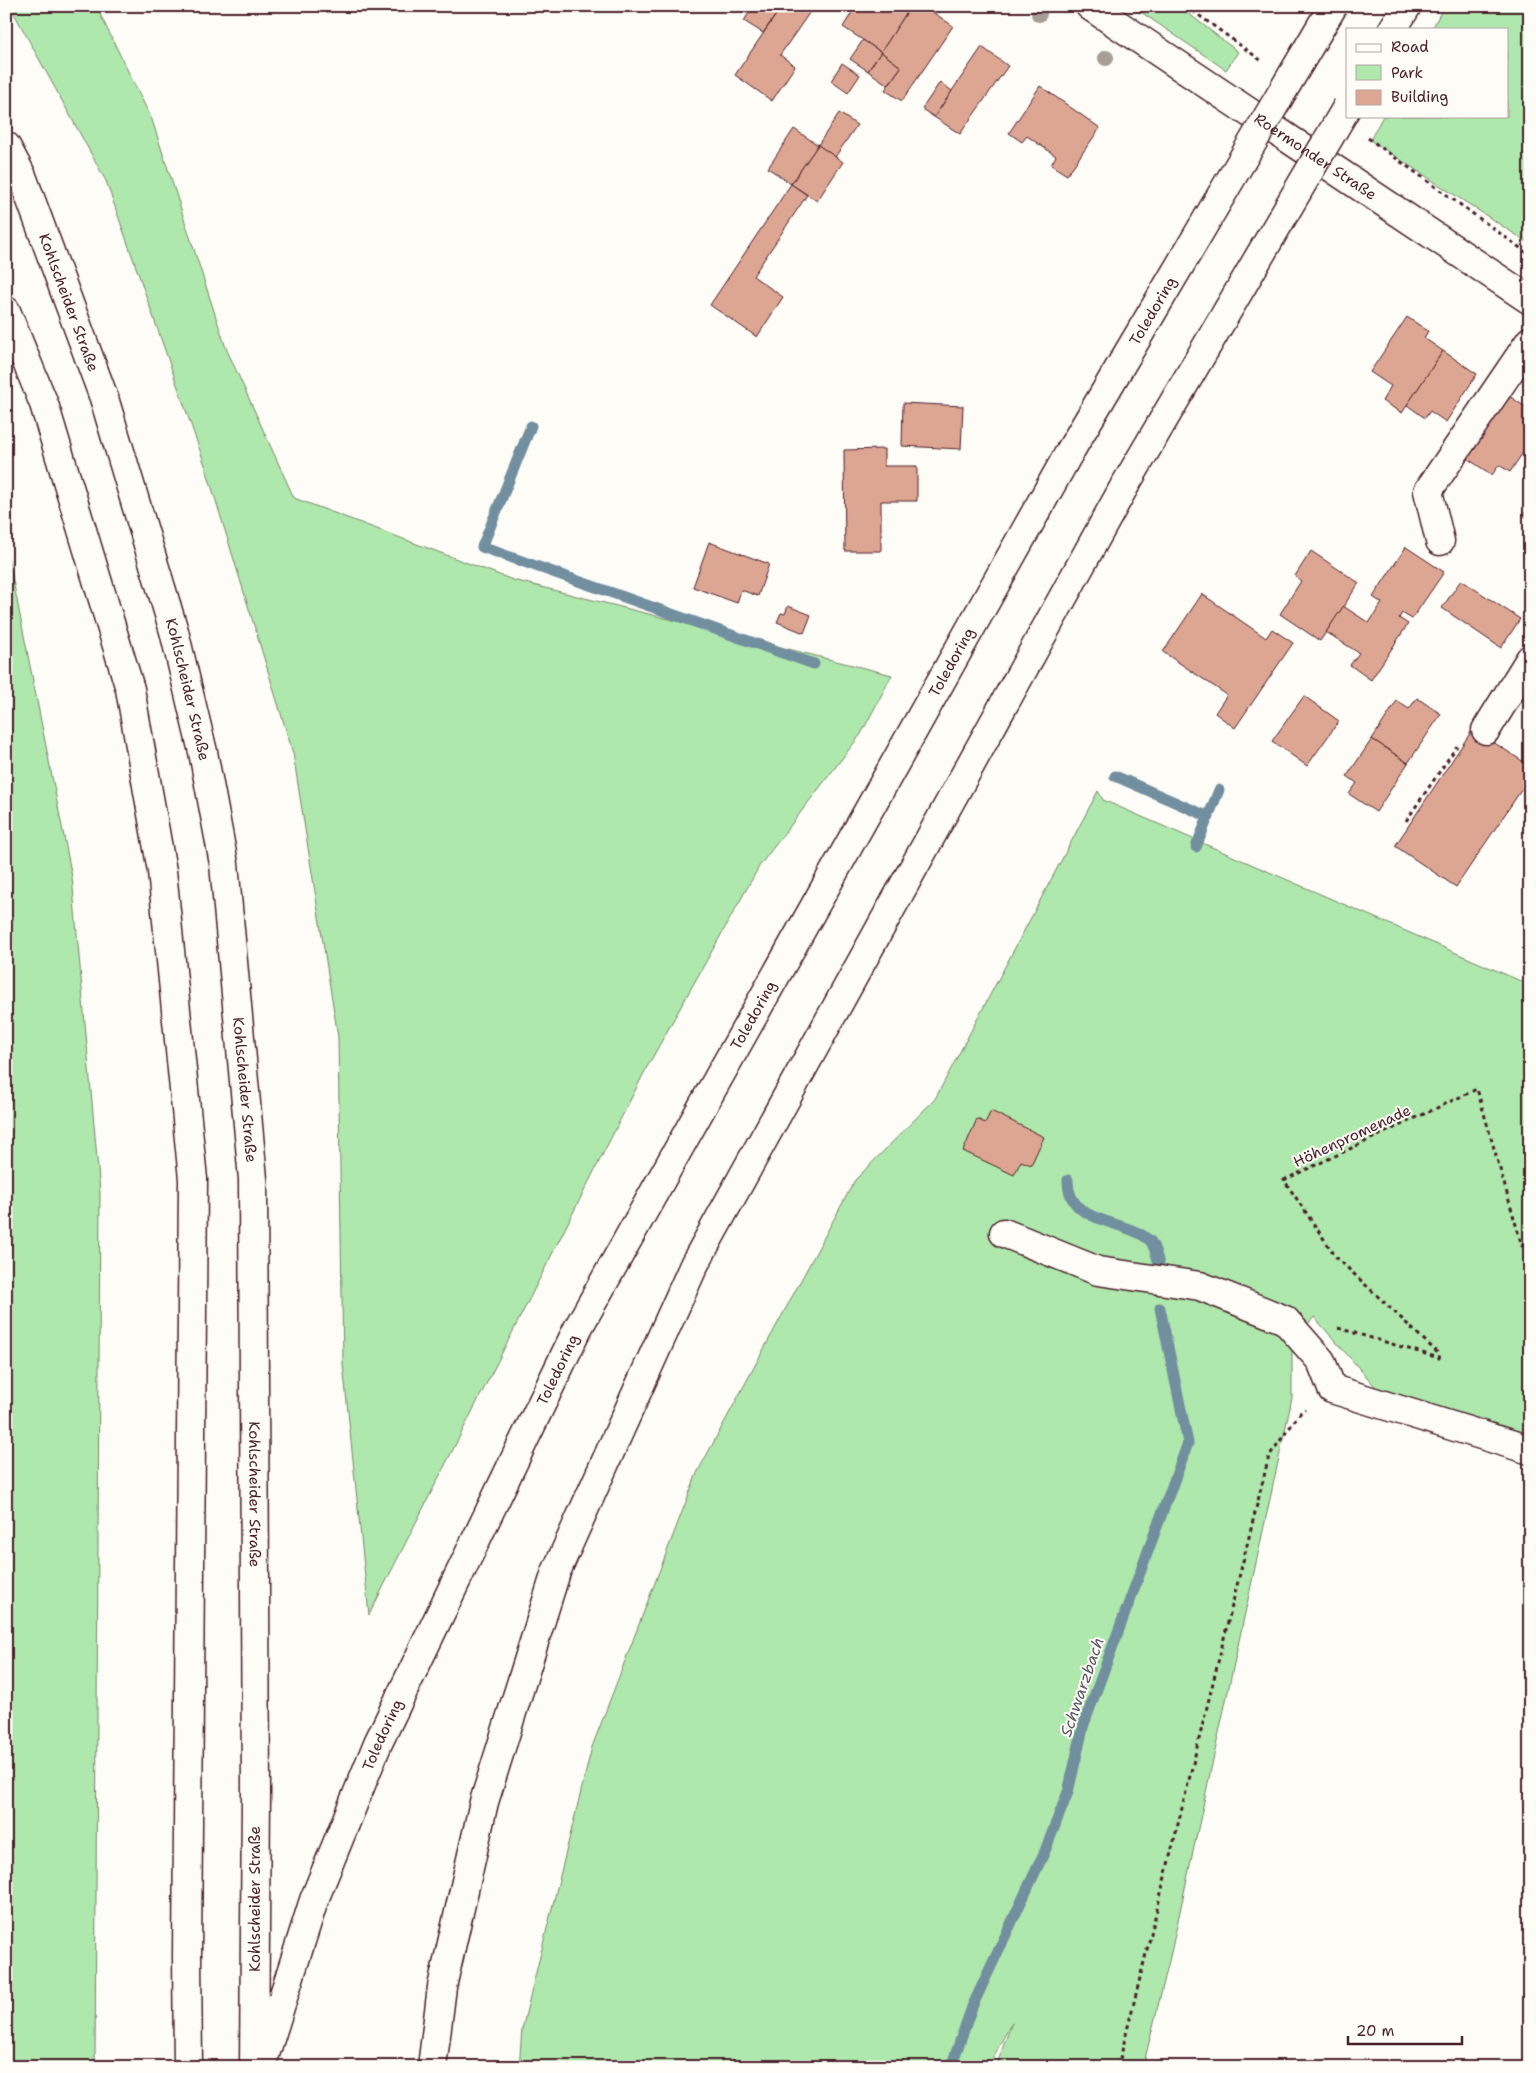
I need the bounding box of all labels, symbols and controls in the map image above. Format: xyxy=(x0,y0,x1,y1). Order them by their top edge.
legend xyxy=(1346,28,1508,118)
text: Road xyxy=(1391,37,1429,57)
text: Park xyxy=(1391,63,1423,83)
text: Building xyxy=(1391,87,1448,107)
street label: Roermonder Straße xyxy=(1250,108,1380,205)
street label: Kohlscheider Straße xyxy=(34,231,103,375)
street label: Toledoring xyxy=(1125,273,1181,349)
street label: Kohlscheider Straße xyxy=(161,616,214,762)
street label: Toledoring xyxy=(924,624,979,700)
street label: Toledoring xyxy=(726,977,781,1054)
street label: Kohlscheider Straße xyxy=(228,1016,261,1163)
street label: Höhenpromenade xyxy=(1290,1100,1414,1172)
street label: Toledoring xyxy=(532,1331,583,1409)
street label: Kohlscheider Straße xyxy=(244,1421,265,1567)
water label: Schwarzbach xyxy=(1055,1635,1109,1739)
street label: Toledoring xyxy=(358,1696,408,1774)
street label: Kohlscheider Straße xyxy=(245,1826,265,1972)
scale bar xyxy=(1348,2013,1462,2045)
text: 20 m xyxy=(1356,2021,1395,2041)

